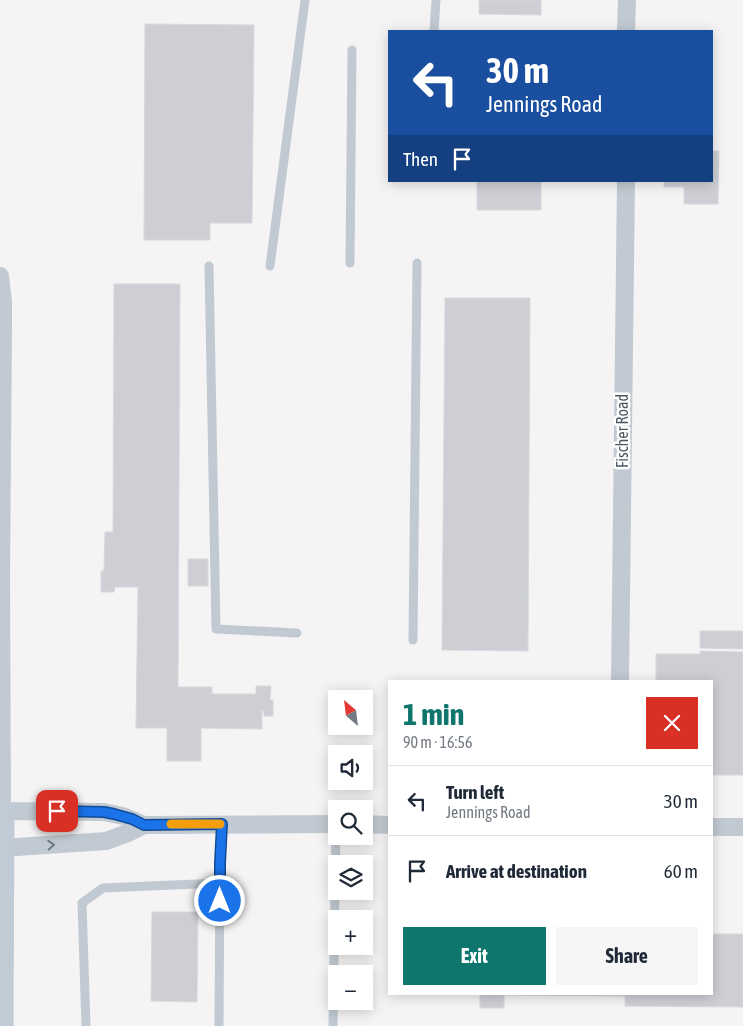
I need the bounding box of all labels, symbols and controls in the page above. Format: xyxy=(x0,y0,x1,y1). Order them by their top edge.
icon: left xyxy=(403,50,468,115)
text: 30 m xyxy=(486,50,549,90)
text: Jennings Road xyxy=(486,91,602,117)
icon: arrive xyxy=(448,145,476,173)
text: Then xyxy=(403,148,438,170)
street label: Fischer Road xyxy=(613,394,631,468)
north arrow xyxy=(328,690,372,735)
map controls xyxy=(328,690,373,1010)
text: 1 min xyxy=(403,697,464,731)
button: close xyxy=(646,697,698,749)
text: 90 m · 16:56 xyxy=(403,733,473,751)
button: sound xyxy=(328,745,373,790)
text: Turn left xyxy=(446,781,504,803)
icon: left xyxy=(403,787,431,815)
pin xyxy=(36,790,78,832)
text: 30 m xyxy=(664,790,698,812)
icon: arrive xyxy=(43,797,71,825)
button: search xyxy=(328,800,373,845)
text: Jennings Road xyxy=(446,803,531,821)
one-way arrow xyxy=(47,839,55,850)
button: layers xyxy=(328,855,373,900)
icon: arrive xyxy=(403,857,431,885)
text: Arrive at destination xyxy=(446,860,587,882)
text: 60 m xyxy=(664,860,698,882)
position arrow xyxy=(193,874,245,926)
button: + xyxy=(328,910,373,955)
button: Exit xyxy=(403,927,546,985)
button: Share xyxy=(556,927,698,985)
button: − xyxy=(328,965,373,1010)

